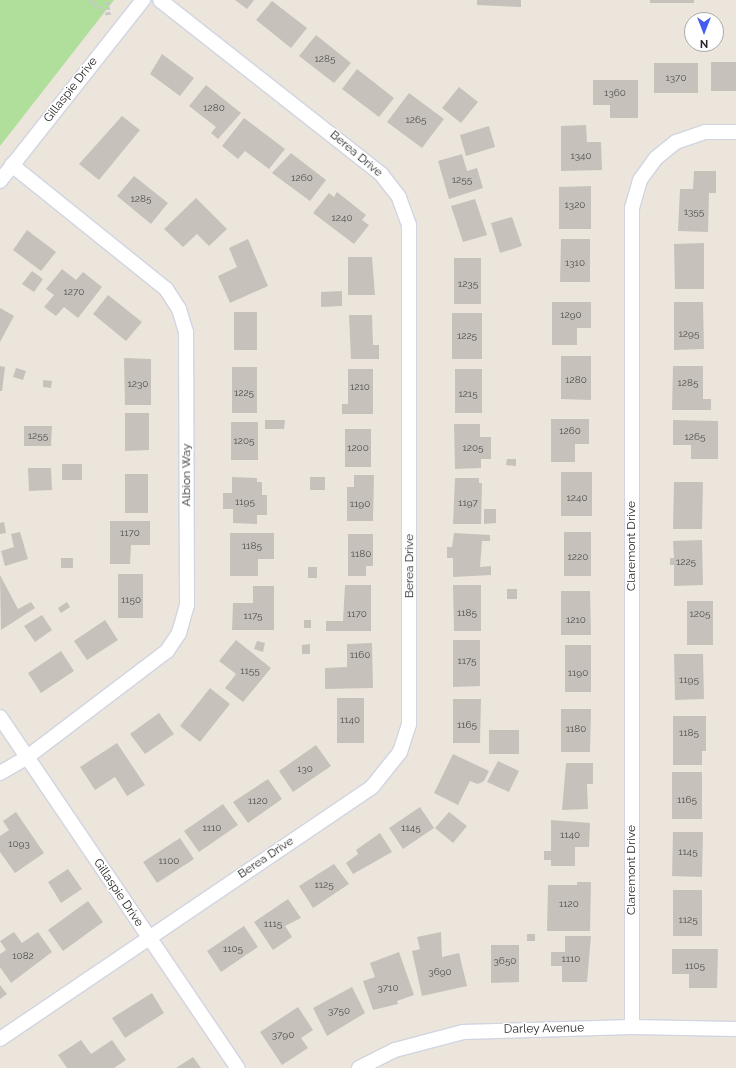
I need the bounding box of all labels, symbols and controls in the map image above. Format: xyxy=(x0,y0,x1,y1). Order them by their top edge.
north arrow xyxy=(684,12,724,52)
text: N xyxy=(700,37,708,50)
house number: 1285 xyxy=(315,53,335,65)
street label: Gillaspie Drive xyxy=(41,55,101,125)
house number: 1370 xyxy=(666,72,686,84)
house number: 1360 xyxy=(604,87,626,99)
house number: 1280 xyxy=(203,102,225,114)
house number: 1265 xyxy=(406,114,426,126)
street label: Berea Drive xyxy=(327,128,385,180)
house number: 1340 xyxy=(570,150,592,162)
house number: 1260 xyxy=(291,172,313,184)
house number: 1255 xyxy=(452,174,472,186)
house number: 1285 xyxy=(131,193,151,205)
house number: 1320 xyxy=(565,199,585,211)
house number: 1355 xyxy=(684,206,704,218)
house number: 1240 xyxy=(331,212,353,224)
house number: 1310 xyxy=(565,257,585,269)
house number: 1235 xyxy=(458,278,478,290)
house number: 1270 xyxy=(64,286,84,298)
house number: 1290 xyxy=(560,309,582,321)
house number: 1295 xyxy=(679,328,699,340)
house number: 1225 xyxy=(457,330,477,342)
house number: 1280 xyxy=(565,374,587,386)
house number: 1285 xyxy=(678,377,698,389)
house number: 1230 xyxy=(128,378,148,390)
house number: 1210 xyxy=(350,381,370,393)
house number: 1225 xyxy=(234,387,254,399)
house number: 1215 xyxy=(458,388,478,400)
house number: 1260 xyxy=(559,425,581,437)
house number: 1255 xyxy=(28,430,48,442)
house number: 1265 xyxy=(685,431,705,443)
house number: 1205 xyxy=(233,435,255,447)
house number: 1200 xyxy=(347,442,369,454)
house number: 1205 xyxy=(462,442,484,454)
street label: Albion Way xyxy=(180,443,194,507)
house number: 1240 xyxy=(566,492,588,504)
house number: 1195 xyxy=(235,496,255,508)
house number: 1197 xyxy=(458,497,478,509)
house number: 1190 xyxy=(350,498,370,510)
street label: Claremont Drive xyxy=(625,501,639,591)
house number: 1170 xyxy=(120,527,140,539)
street label: Berea Drive xyxy=(403,534,417,598)
house number: 1185 xyxy=(242,540,262,552)
house number: 1180 xyxy=(351,548,371,560)
house number: 1220 xyxy=(568,551,588,563)
house number: 1225 xyxy=(676,556,696,568)
house number: 1150 xyxy=(121,594,141,606)
house number: 1185 xyxy=(457,607,477,619)
house number: 1170 xyxy=(347,608,367,620)
house number: 1205 xyxy=(689,608,711,620)
house number: 1175 xyxy=(243,610,263,622)
house number: 1210 xyxy=(566,614,586,626)
house number: 1160 xyxy=(350,649,370,661)
house number: 1175 xyxy=(457,655,477,667)
house number: 1155 xyxy=(240,665,260,677)
house number: 1190 xyxy=(568,667,588,679)
house number: 1195 xyxy=(679,674,699,686)
house number: 1140 xyxy=(340,714,360,726)
house number: 1165 xyxy=(457,719,477,731)
house number: 1180 xyxy=(566,723,586,735)
house number: 1185 xyxy=(679,727,699,739)
house number: 130 xyxy=(297,763,313,775)
house number: 1165 xyxy=(677,794,697,806)
house number: 1120 xyxy=(248,795,268,807)
house number: 1110 xyxy=(203,822,221,834)
house number: 1145 xyxy=(401,822,421,834)
street label: Claremont Drive xyxy=(625,825,639,915)
house number: 1140 xyxy=(560,829,580,841)
street label: Berea Drive xyxy=(235,834,297,882)
house number: 1093 xyxy=(8,838,30,850)
house number: 1145 xyxy=(678,846,698,858)
house number: 1100 xyxy=(159,855,179,867)
street label: Gillaspie Drive xyxy=(90,856,146,930)
house number: 1125 xyxy=(314,879,334,891)
house number: 1120 xyxy=(559,898,579,910)
house number: 1125 xyxy=(678,914,698,926)
house number: 1115 xyxy=(264,918,282,930)
house number: 1105 xyxy=(223,943,243,955)
house number: 1082 xyxy=(12,950,34,962)
house number: 1110 xyxy=(562,953,580,965)
house number: 3650 xyxy=(494,955,516,967)
house number: 1105 xyxy=(685,960,705,972)
house number: 3690 xyxy=(428,966,452,978)
house number: 3710 xyxy=(377,982,399,994)
house number: 3750 xyxy=(328,1005,350,1017)
street label: Darley Avenue xyxy=(503,1021,585,1037)
house number: 3790 xyxy=(272,1029,294,1041)

